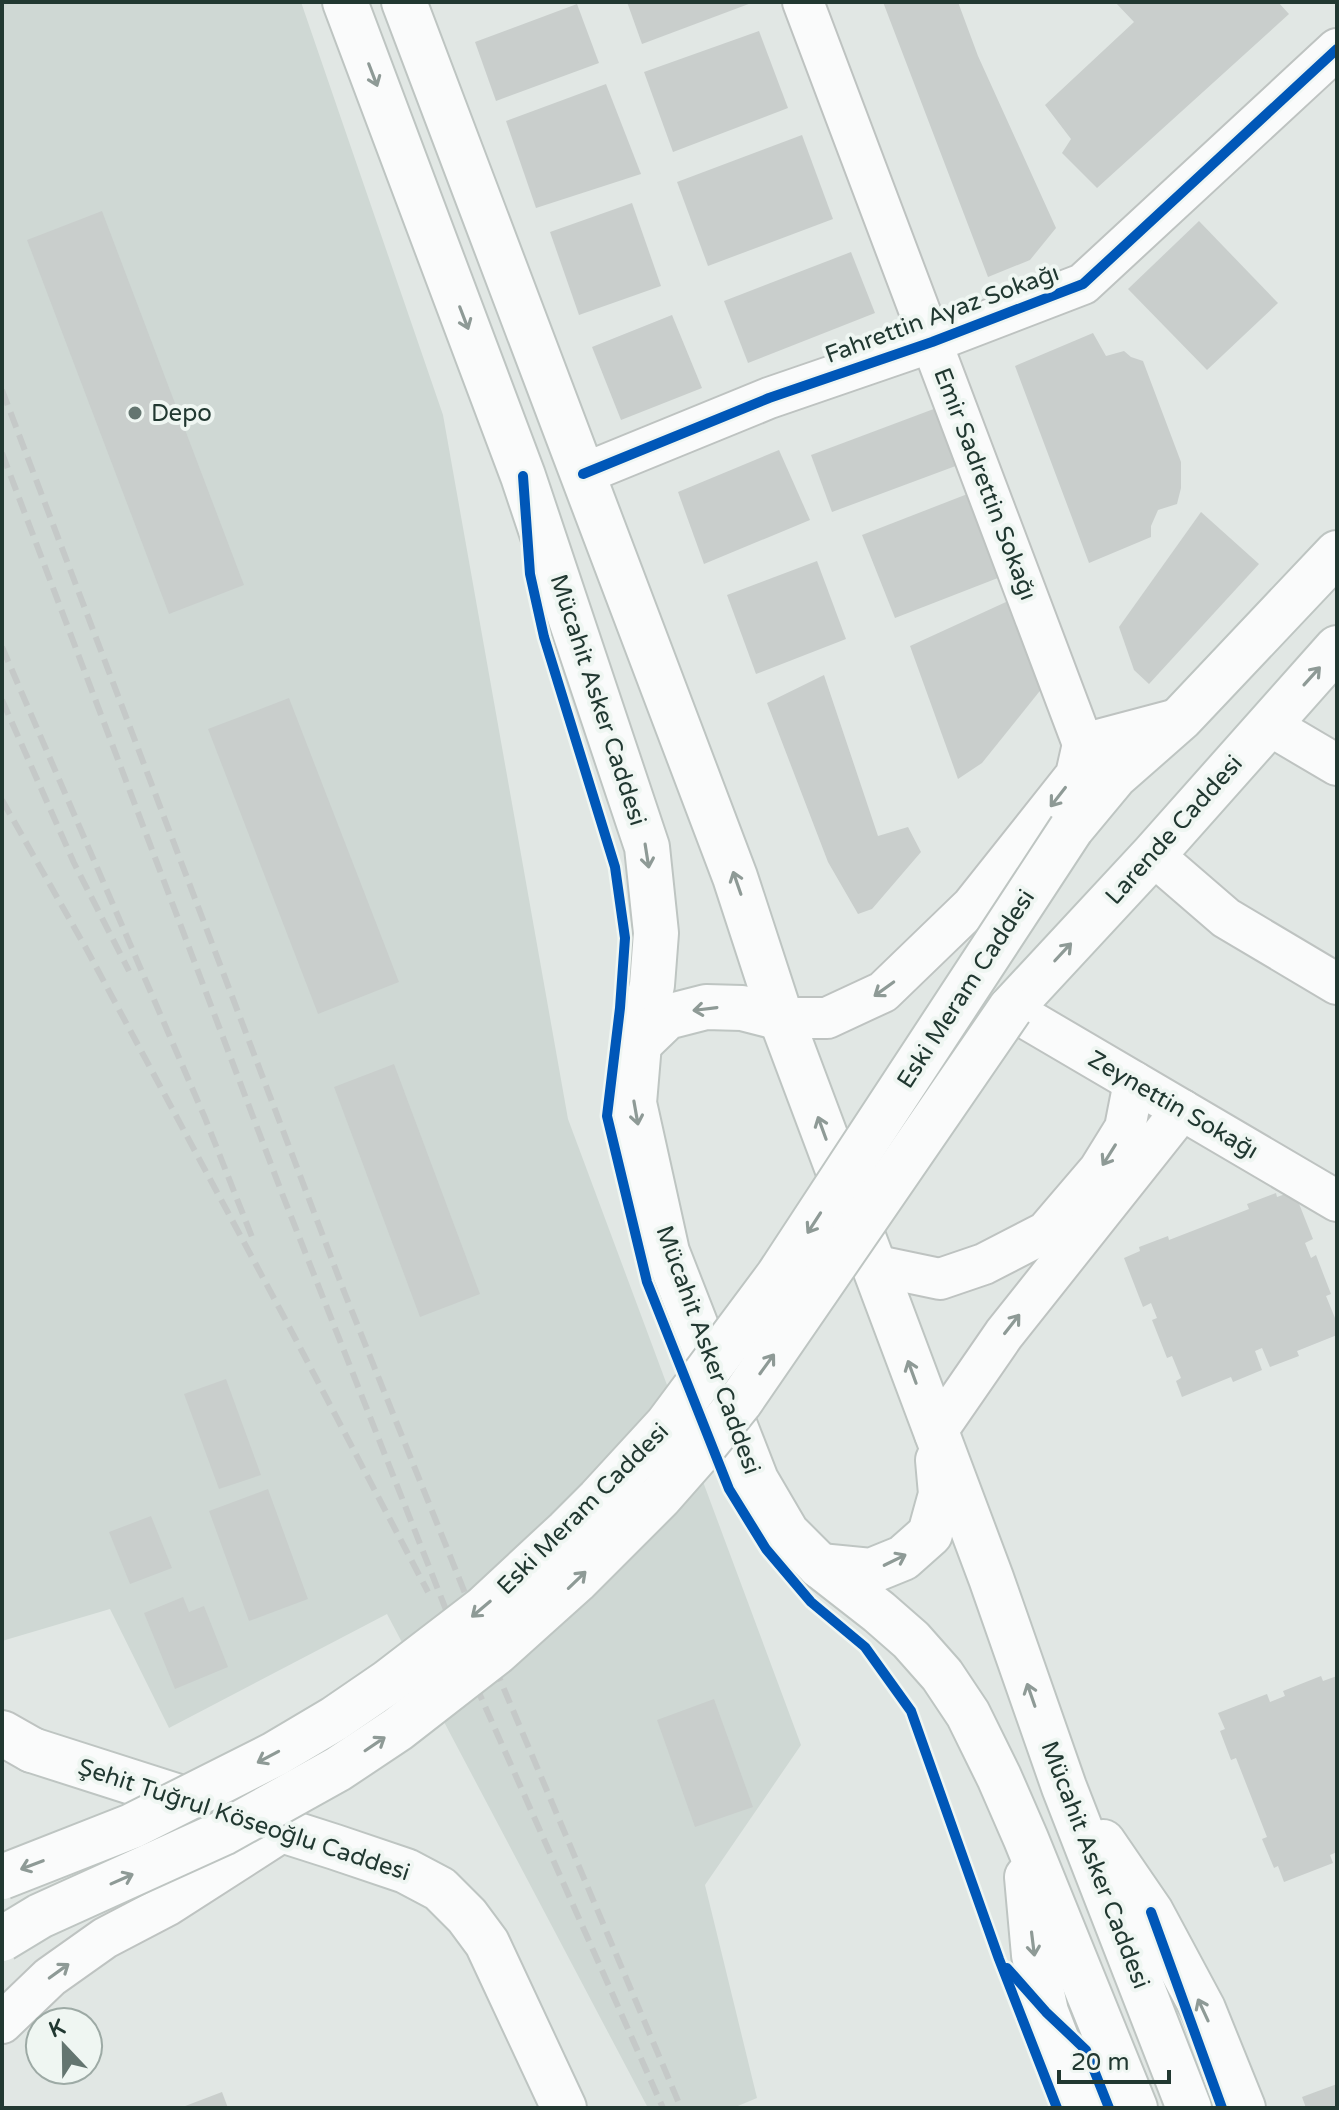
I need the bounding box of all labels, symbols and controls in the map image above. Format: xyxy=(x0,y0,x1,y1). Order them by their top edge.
one-way arrow xyxy=(367,62,381,87)
street label: Fahrettin Ayaz Sokağı xyxy=(821,258,1063,370)
one-way arrow xyxy=(458,306,472,330)
street label: Emir Sadrettin Sokağı xyxy=(927,364,1043,604)
place label: Depo xyxy=(151,399,212,428)
marker: Depo xyxy=(126,404,144,422)
street label: Mücahit Asker Caddesi xyxy=(544,571,652,829)
one-way arrow xyxy=(1303,667,1321,687)
street label: Larende Caddesi xyxy=(1099,749,1249,911)
one-way arrow xyxy=(1049,786,1067,807)
one-way arrow xyxy=(641,842,656,868)
one-way arrow xyxy=(729,871,743,896)
street label: Eski Meram Caddesi xyxy=(891,884,1041,1094)
one-way arrow xyxy=(1053,942,1072,962)
one-way arrow xyxy=(874,980,895,997)
one-way arrow xyxy=(693,1002,718,1017)
street label: Zeynettin Sokağı xyxy=(1083,1044,1263,1166)
one-way arrow xyxy=(630,1100,645,1125)
one-way arrow xyxy=(814,1117,828,1141)
one-way arrow xyxy=(1100,1143,1117,1165)
one-way arrow xyxy=(806,1211,822,1234)
street label: Mücahit Asker Caddesi xyxy=(649,1222,767,1478)
one-way arrow xyxy=(1003,1314,1021,1335)
one-way arrow xyxy=(759,1354,775,1376)
one-way arrow xyxy=(904,1360,918,1385)
street label: Eski Meram Caddesi xyxy=(491,1417,675,1601)
one-way arrow xyxy=(883,1552,907,1567)
one-way arrow xyxy=(567,1571,586,1590)
one-way arrow xyxy=(472,1600,492,1618)
one-way arrow xyxy=(1023,1683,1038,1708)
one-way arrow xyxy=(364,1736,386,1752)
street label: Mücahit Asker Caddesi xyxy=(1034,1737,1156,1993)
one-way arrow xyxy=(257,1749,280,1765)
street label: Şehit Tuğrul Köseoğlu Caddesi xyxy=(74,1753,414,1887)
one-way arrow xyxy=(20,1859,45,1873)
one-way arrow xyxy=(109,1871,133,1886)
one-way arrow xyxy=(1025,1931,1040,1957)
one-way arrow xyxy=(48,1963,70,1979)
one-way arrow xyxy=(1195,1998,1210,2022)
north arrow xyxy=(24,2006,104,2086)
text: K xyxy=(45,2013,69,2043)
scale bar xyxy=(1059,2034,1169,2084)
text: 20 m xyxy=(1071,2048,1129,2077)

